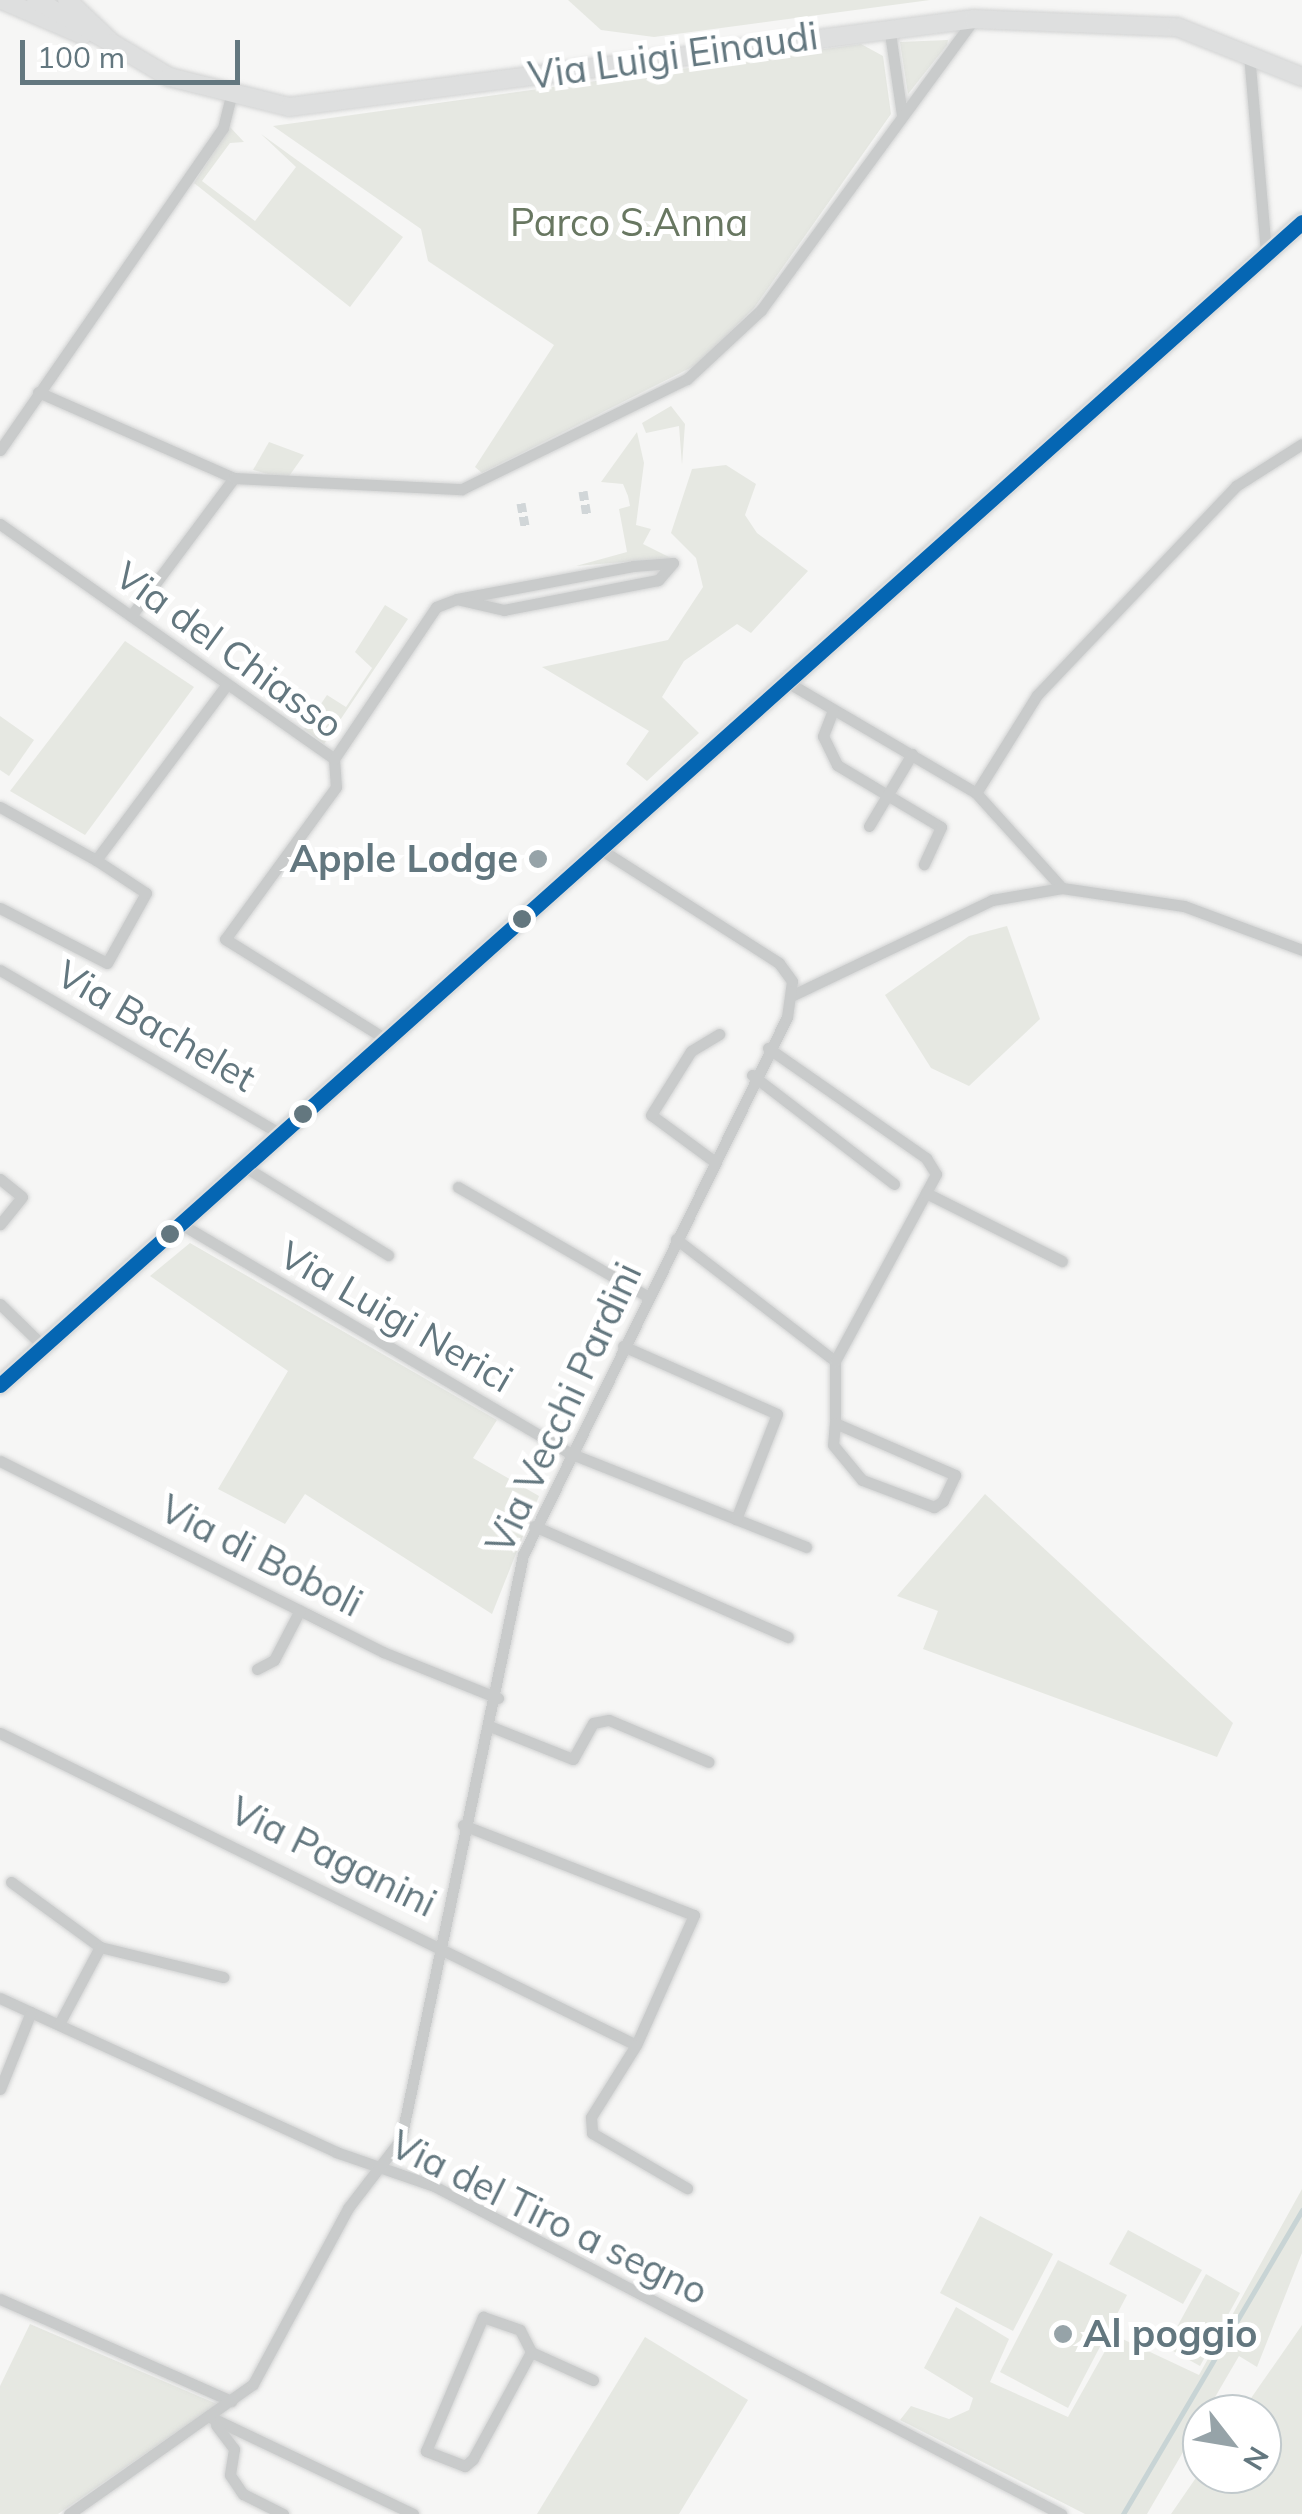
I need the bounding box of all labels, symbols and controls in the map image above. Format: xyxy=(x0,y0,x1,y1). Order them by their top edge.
street label: Via Luigi Einaudi xyxy=(525,13,821,99)
scale bar xyxy=(25,20,245,82)
text: 100 m xyxy=(37,38,125,76)
park label: Parco S.Anna xyxy=(510,200,748,246)
street label: Via del Chiasso xyxy=(106,552,352,748)
place label: Apple Lodge xyxy=(290,836,518,882)
marker: Apple Lodge xyxy=(527,848,549,870)
unlabelled marker xyxy=(512,909,532,929)
street label: Via Bachelet xyxy=(49,951,263,1101)
unlabelled marker xyxy=(293,1104,313,1124)
unlabelled marker xyxy=(160,1224,180,1244)
street label: Via Luigi Nerici xyxy=(271,1232,521,1402)
street label: Via Vecchi Pardini xyxy=(477,1256,651,1560)
street label: Via di Boboli xyxy=(153,1486,369,1626)
street label: Via Paganini xyxy=(223,1788,443,1926)
street label: Via del Tiro a segno xyxy=(383,2121,715,2315)
place label: Al poggio xyxy=(1083,2311,1258,2357)
marker: Al poggio xyxy=(1052,2323,1074,2345)
north arrow xyxy=(1182,2394,1282,2494)
text: N xyxy=(1236,2441,1277,2477)

